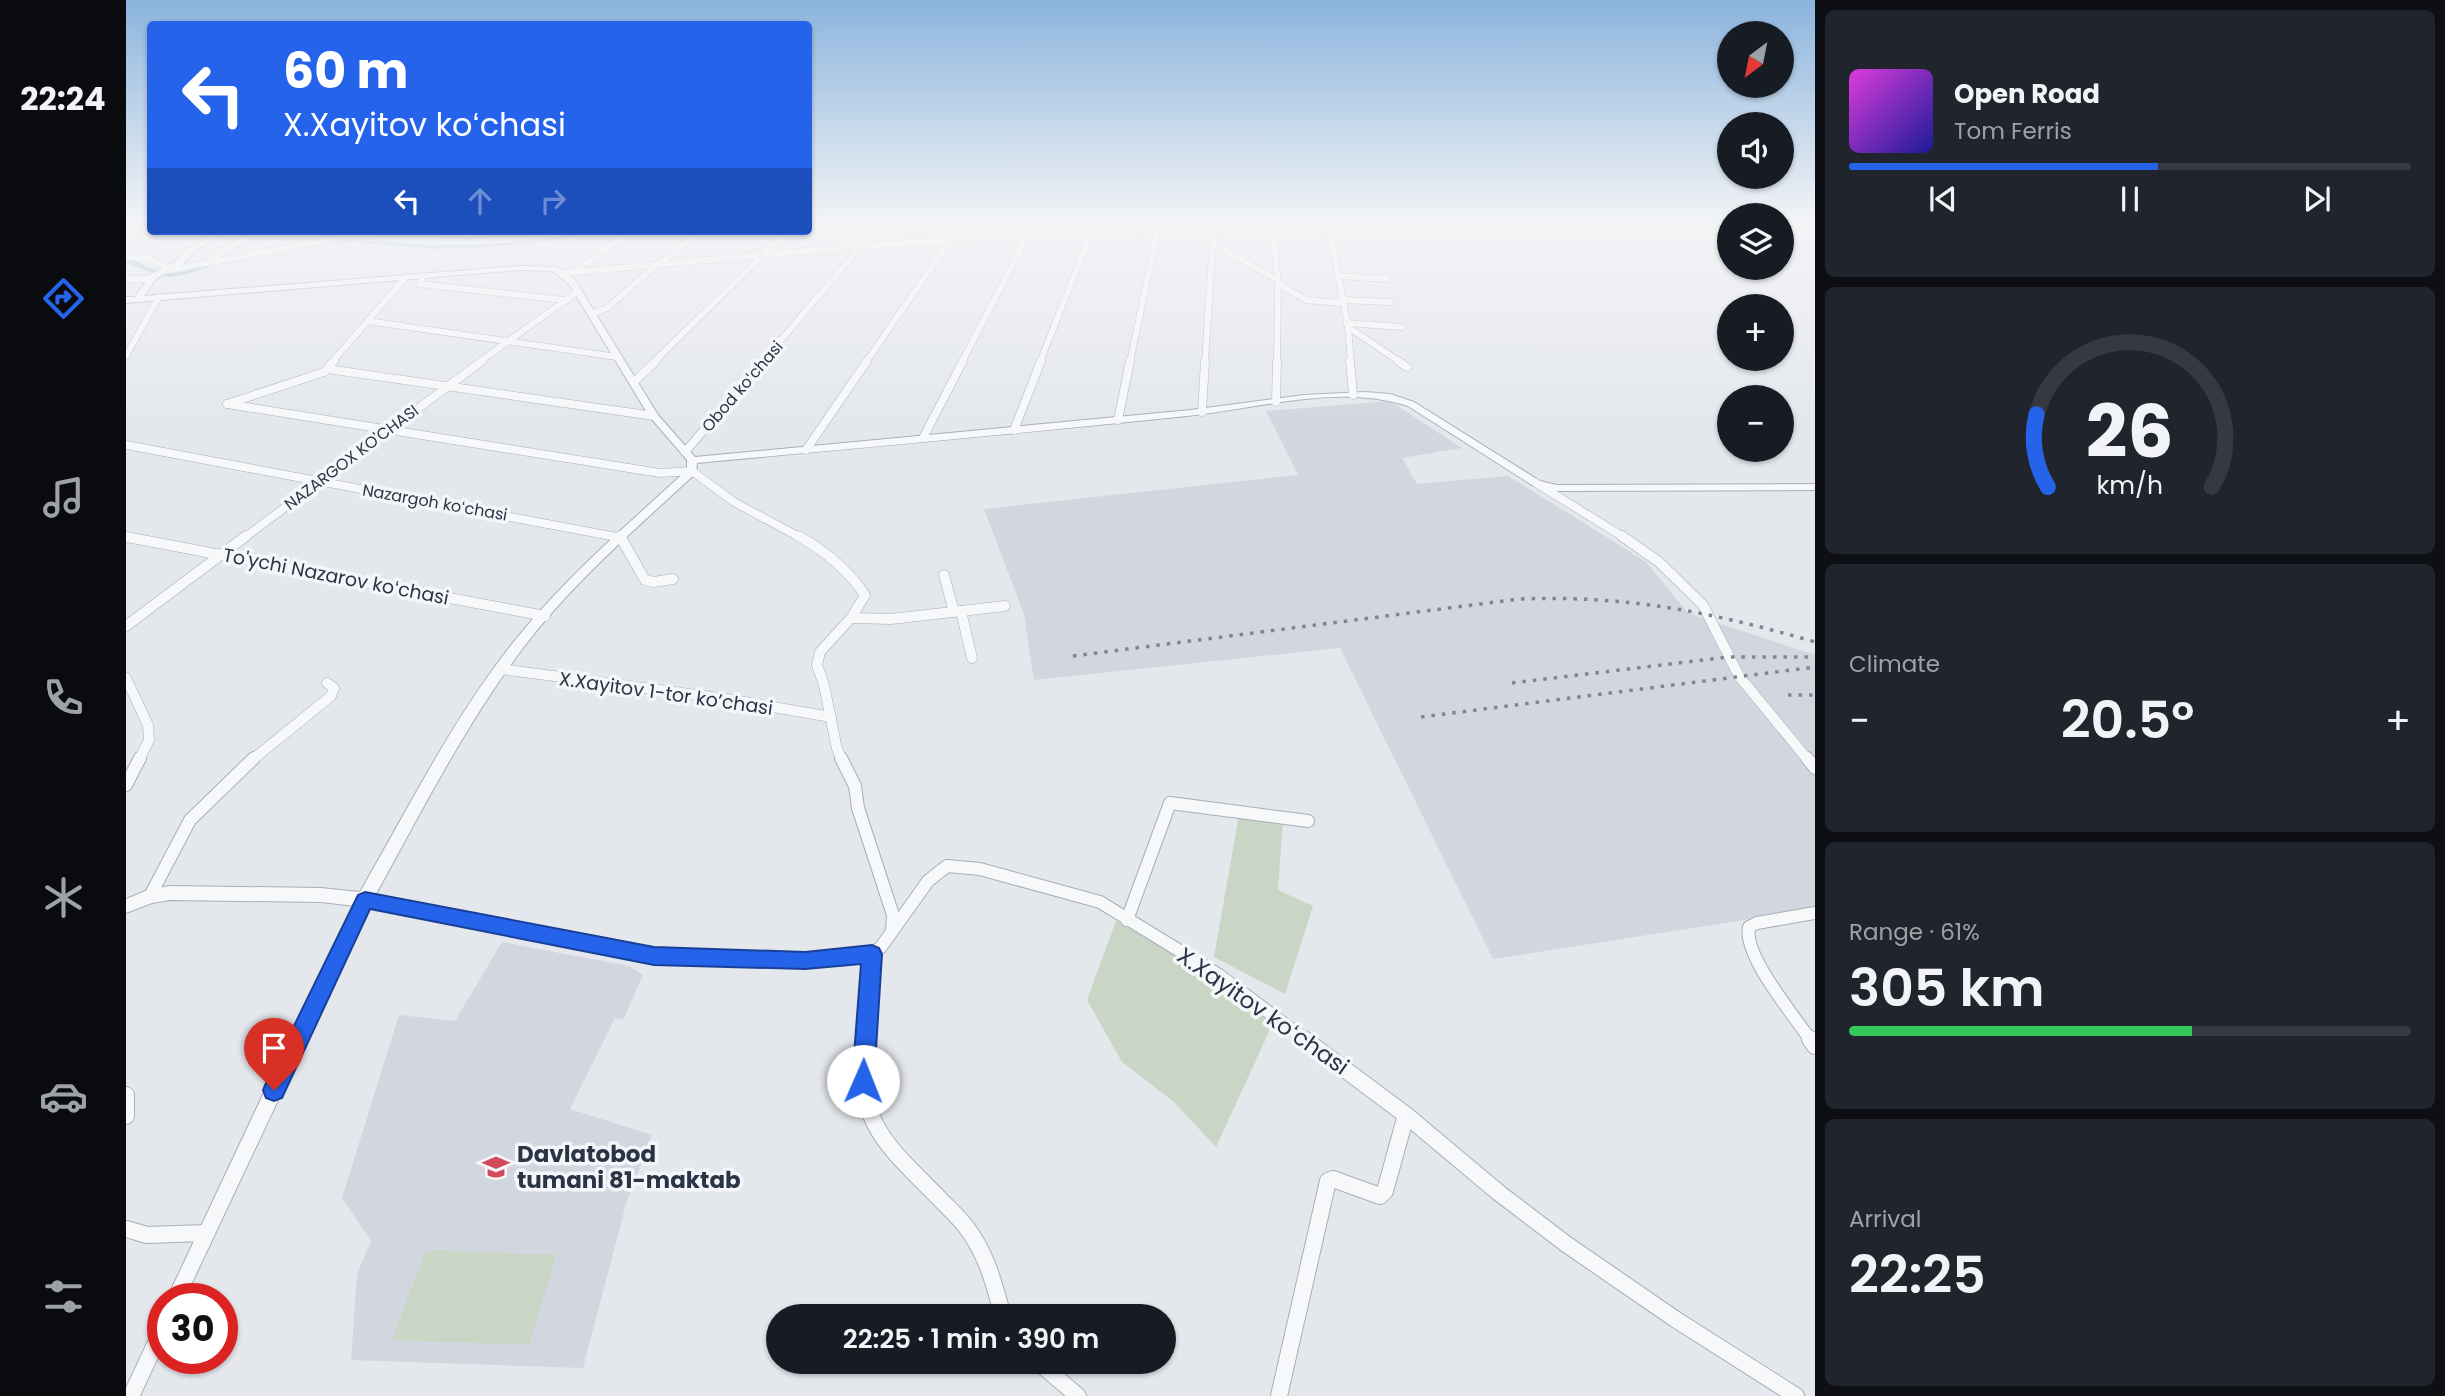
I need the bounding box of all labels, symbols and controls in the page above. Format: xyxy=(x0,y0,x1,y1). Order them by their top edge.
north arrow xyxy=(1717,21,1794,98)
map controls xyxy=(1717,21,1794,462)
text: 60 m xyxy=(283,37,408,105)
icon: left xyxy=(168,49,259,140)
text: 22:24 xyxy=(20,76,106,121)
text: Open Road xyxy=(1954,76,2100,112)
text: X.Xayitov koʻchasi xyxy=(283,102,566,147)
button: sound xyxy=(1717,112,1794,189)
text: Tom Ferris xyxy=(1954,115,2072,147)
icon: previous xyxy=(1924,180,1962,218)
icon: pause xyxy=(2111,180,2149,218)
icon: next xyxy=(2298,180,2336,218)
icon: left xyxy=(388,182,426,220)
icon: ahead xyxy=(461,182,499,220)
icon: right xyxy=(534,182,572,220)
button: layers xyxy=(1717,203,1794,280)
icon: directions xyxy=(39,274,88,323)
button: + xyxy=(1717,294,1794,371)
street label: Obod koʻchasi xyxy=(696,336,788,437)
text: 26 xyxy=(2086,381,2174,482)
button: − xyxy=(1717,385,1794,462)
street label: NAZARGOX KO'CHASI xyxy=(279,399,423,516)
text: km/h xyxy=(2097,468,2163,503)
icon: music xyxy=(39,473,88,522)
street label: Nazargoh koʻchasi xyxy=(361,478,509,527)
street label: To'ychi Nazarov koʻchasi xyxy=(221,541,451,612)
text: Climate xyxy=(1849,648,1940,680)
street label: X.Xayitov 1-tor koʼchasi xyxy=(557,665,775,722)
icon: phone xyxy=(39,673,88,722)
text: 20.5° xyxy=(2061,683,2194,756)
text: − xyxy=(1849,694,1870,747)
text: + xyxy=(2385,694,2411,747)
icon: climate xyxy=(39,873,88,922)
text: Range · 61% xyxy=(1849,916,1980,948)
street label: X.Xayitov koʻchasi xyxy=(1171,940,1355,1082)
text: 305 km xyxy=(1849,951,2044,1024)
pin xyxy=(244,1018,304,1090)
icon: arrive xyxy=(255,1029,293,1067)
position arrow xyxy=(826,1044,900,1118)
icon: car xyxy=(39,1072,88,1121)
place label: Davlatobod tumani 81-maktab xyxy=(517,1138,741,1196)
school or university icon: Davlatobod tumani 81-maktab xyxy=(481,1152,511,1182)
text: Arrival xyxy=(1849,1203,1921,1235)
text: 22:25 xyxy=(1849,1238,1986,1311)
icon: filters xyxy=(39,1272,88,1321)
speed limit sign: 30 xyxy=(147,1283,238,1374)
text: 22:25 · 1 min · 390 m xyxy=(843,1321,1099,1357)

